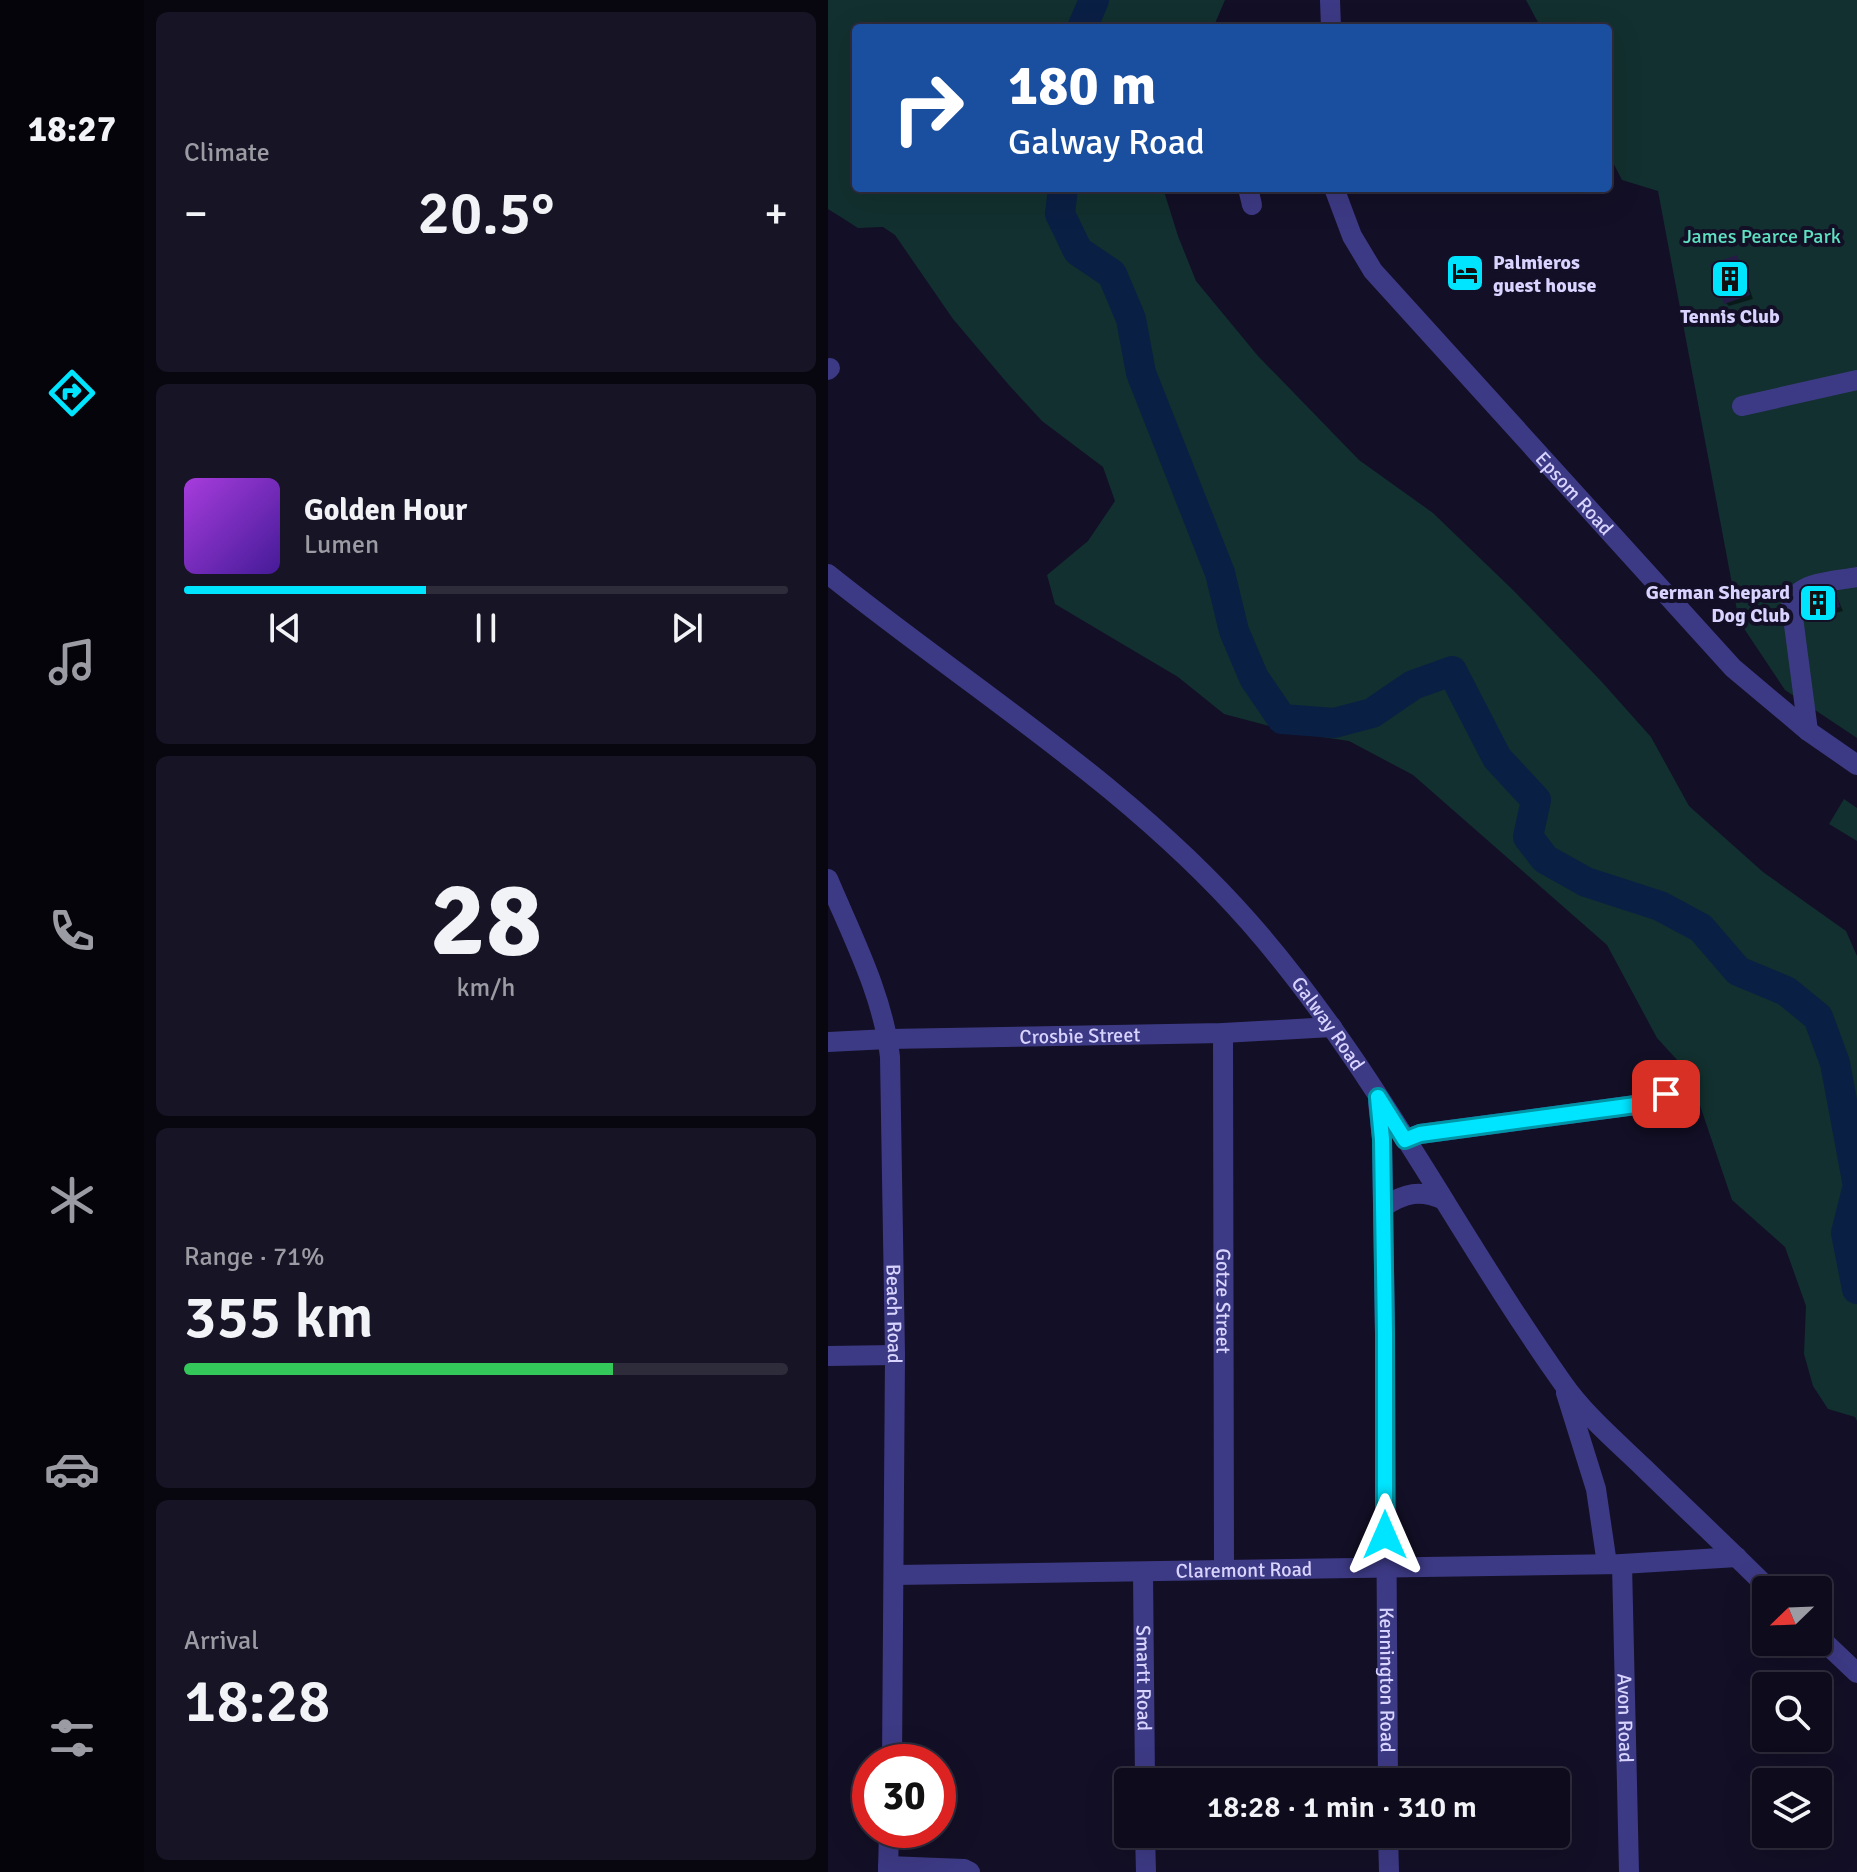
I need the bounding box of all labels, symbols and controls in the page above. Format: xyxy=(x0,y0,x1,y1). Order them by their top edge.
text: 180 m xyxy=(1008,51,1156,120)
icon: right xyxy=(876,56,980,160)
text: 18:27 xyxy=(28,107,116,152)
text: Galway Road xyxy=(1008,120,1205,165)
text: Climate xyxy=(184,137,270,169)
text: 20.5° xyxy=(418,177,554,251)
text: − xyxy=(184,187,208,241)
text: + xyxy=(764,187,788,241)
park label: James Pearce Park xyxy=(1683,224,1841,249)
place label: Palmieros guest house xyxy=(1493,250,1596,298)
hotel icon: Palmieros guest house xyxy=(1444,252,1486,294)
building icon: Tennis Club xyxy=(1709,258,1751,300)
place label: Tennis Club xyxy=(1680,304,1780,329)
icon: directions xyxy=(44,365,100,421)
street label: Epsom Road xyxy=(1530,446,1618,541)
text: Golden Hour xyxy=(304,492,467,529)
text: Lumen xyxy=(304,529,379,561)
place label: German Shepard Dog Club xyxy=(1646,580,1790,628)
building icon: German Shepard Dog Club xyxy=(1797,582,1839,624)
icon: previous xyxy=(263,606,307,650)
icon: pause xyxy=(464,606,508,650)
icon: next xyxy=(665,606,709,650)
icon: music xyxy=(44,634,100,690)
text: 28 xyxy=(430,856,542,984)
icon: phone xyxy=(44,903,100,959)
text: km/h xyxy=(457,972,515,1004)
street label: Galway Road xyxy=(1286,972,1370,1075)
street label: Crosbie Street xyxy=(1019,1022,1141,1050)
pin xyxy=(1632,1060,1700,1128)
icon: arrive xyxy=(1644,1072,1688,1116)
icon: climate xyxy=(44,1172,100,1228)
text: Range · 71% xyxy=(184,1241,325,1273)
street label: Gotze Street xyxy=(1210,1248,1236,1354)
street label: Beach Road xyxy=(880,1264,907,1364)
text: 355 km xyxy=(184,1281,373,1355)
icon: car xyxy=(44,1441,100,1497)
position arrow xyxy=(1343,1493,1427,1577)
street label: Claremont Road xyxy=(1175,1557,1312,1584)
north arrow xyxy=(1752,1576,1832,1656)
map controls xyxy=(1752,1576,1832,1848)
street label: Kennington Road xyxy=(1374,1607,1400,1753)
text: Arrival xyxy=(184,1625,259,1657)
street label: Smartt Road xyxy=(1131,1625,1157,1731)
text: 18:28 xyxy=(184,1665,331,1739)
button: search xyxy=(1752,1672,1832,1752)
street label: Avon Road xyxy=(1611,1673,1639,1763)
icon: filters xyxy=(44,1710,100,1766)
speed limit sign: 30 xyxy=(852,1744,956,1848)
button: layers xyxy=(1752,1768,1832,1848)
text: 18:28 · 1 min · 310 m xyxy=(1207,1789,1477,1826)

